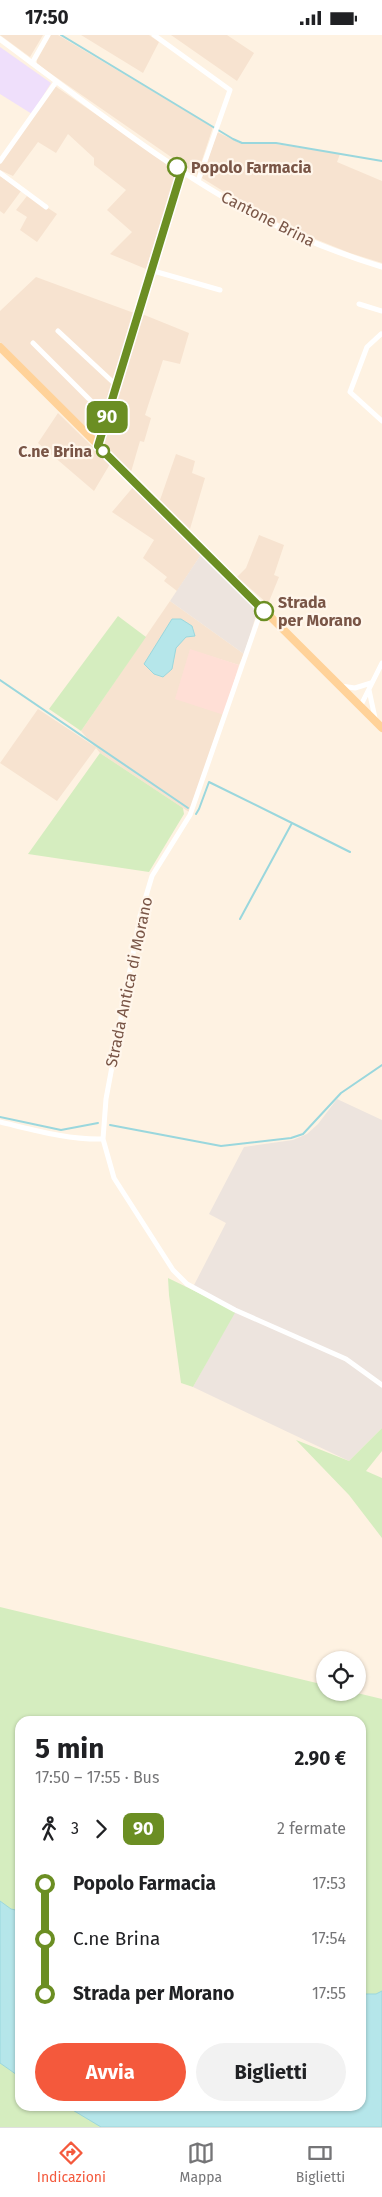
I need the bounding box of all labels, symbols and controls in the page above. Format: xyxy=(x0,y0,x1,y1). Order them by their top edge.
text: 17:50 xyxy=(25,6,69,29)
marker: Popolo Farmacia xyxy=(167,157,187,177)
place label: Popolo Farmacia xyxy=(191,158,312,177)
street label: Cantone Brina xyxy=(218,187,318,251)
line badge: 90 xyxy=(84,401,130,433)
text: 90 xyxy=(97,406,117,428)
place label: C.ne Brina xyxy=(18,442,92,461)
marker: C.ne Brina xyxy=(96,444,110,458)
place label: Strada per Morano xyxy=(278,593,362,630)
marker: Strada per Morano xyxy=(254,601,274,621)
street label: Strada Antica di Morano xyxy=(102,895,156,1069)
map controls xyxy=(316,1651,366,1701)
button: locate xyxy=(316,1651,366,1701)
text: 5 min xyxy=(35,1732,104,1765)
text: 2.90 € xyxy=(295,1747,346,1770)
text: 17:50 – 17:55 · Bus xyxy=(35,1768,159,1787)
icon: walk xyxy=(35,1815,63,1843)
icon: forward xyxy=(87,1815,115,1843)
text: 90 xyxy=(133,1818,154,1840)
text: 3 xyxy=(71,1819,79,1838)
text: 2 fermate xyxy=(277,1819,346,1838)
text: Popolo Farmacia xyxy=(73,1872,216,1895)
text: 17:53 xyxy=(312,1874,346,1893)
text: C.ne Brina xyxy=(73,1927,160,1950)
text: 17:54 xyxy=(312,1929,346,1948)
text: Strada per Morano xyxy=(73,1982,234,2005)
text: 17:55 xyxy=(312,1984,346,2003)
button: Avvia xyxy=(35,2043,186,2101)
button: Biglietti xyxy=(196,2043,346,2101)
tab: Indicazioni xyxy=(37,2139,106,2186)
tab: Mappa xyxy=(180,2139,222,2186)
tab: Biglietti xyxy=(296,2139,345,2186)

